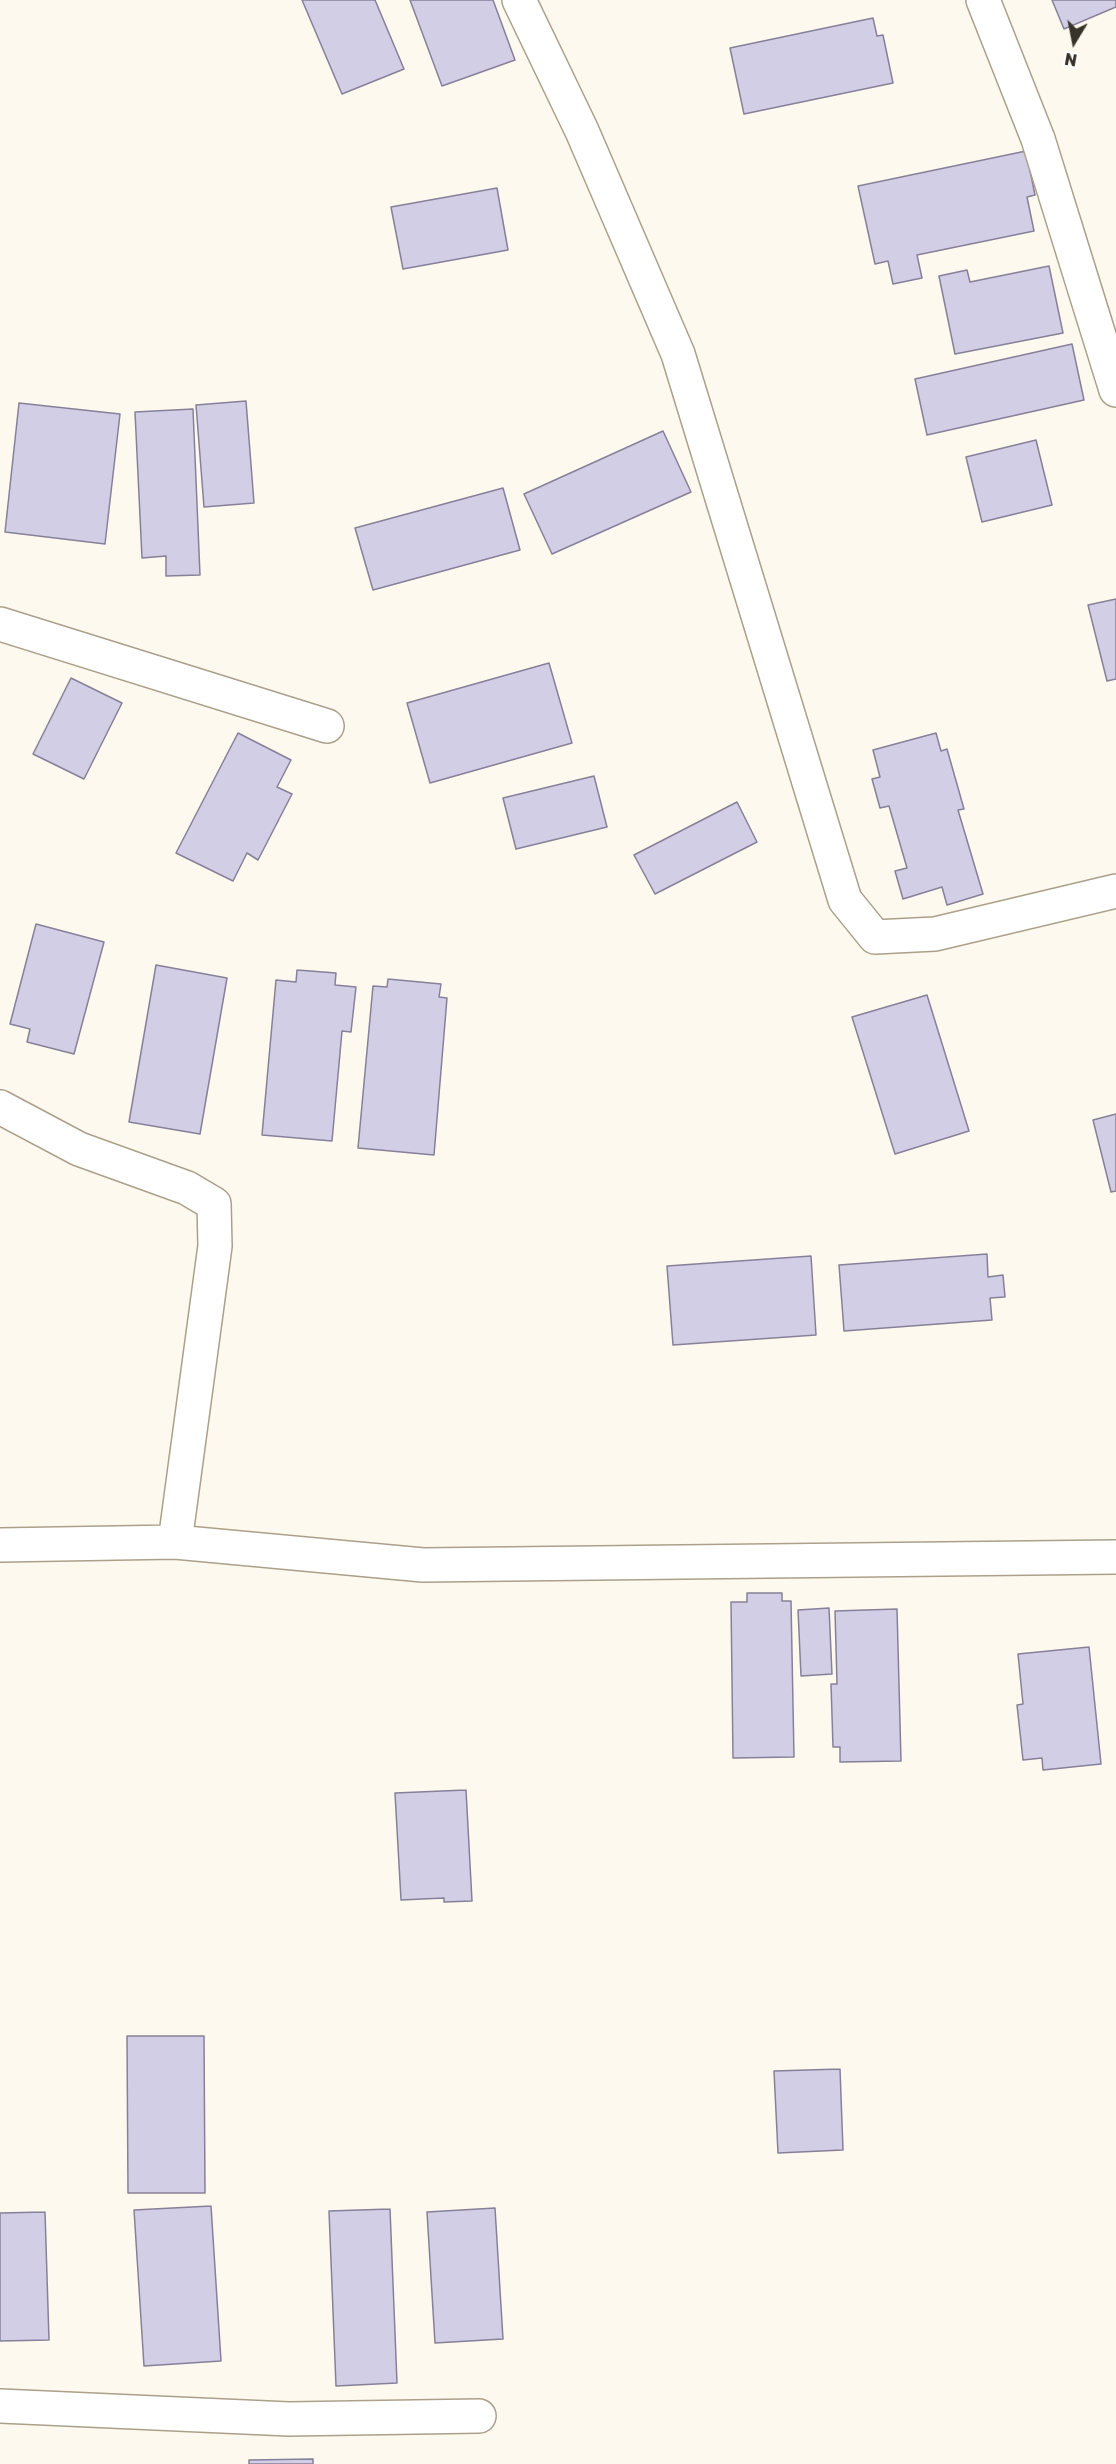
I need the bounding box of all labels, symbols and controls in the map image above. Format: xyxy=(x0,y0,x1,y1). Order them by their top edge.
north arrow xyxy=(1044,12,1104,72)
text: N xyxy=(1063,49,1079,71)

